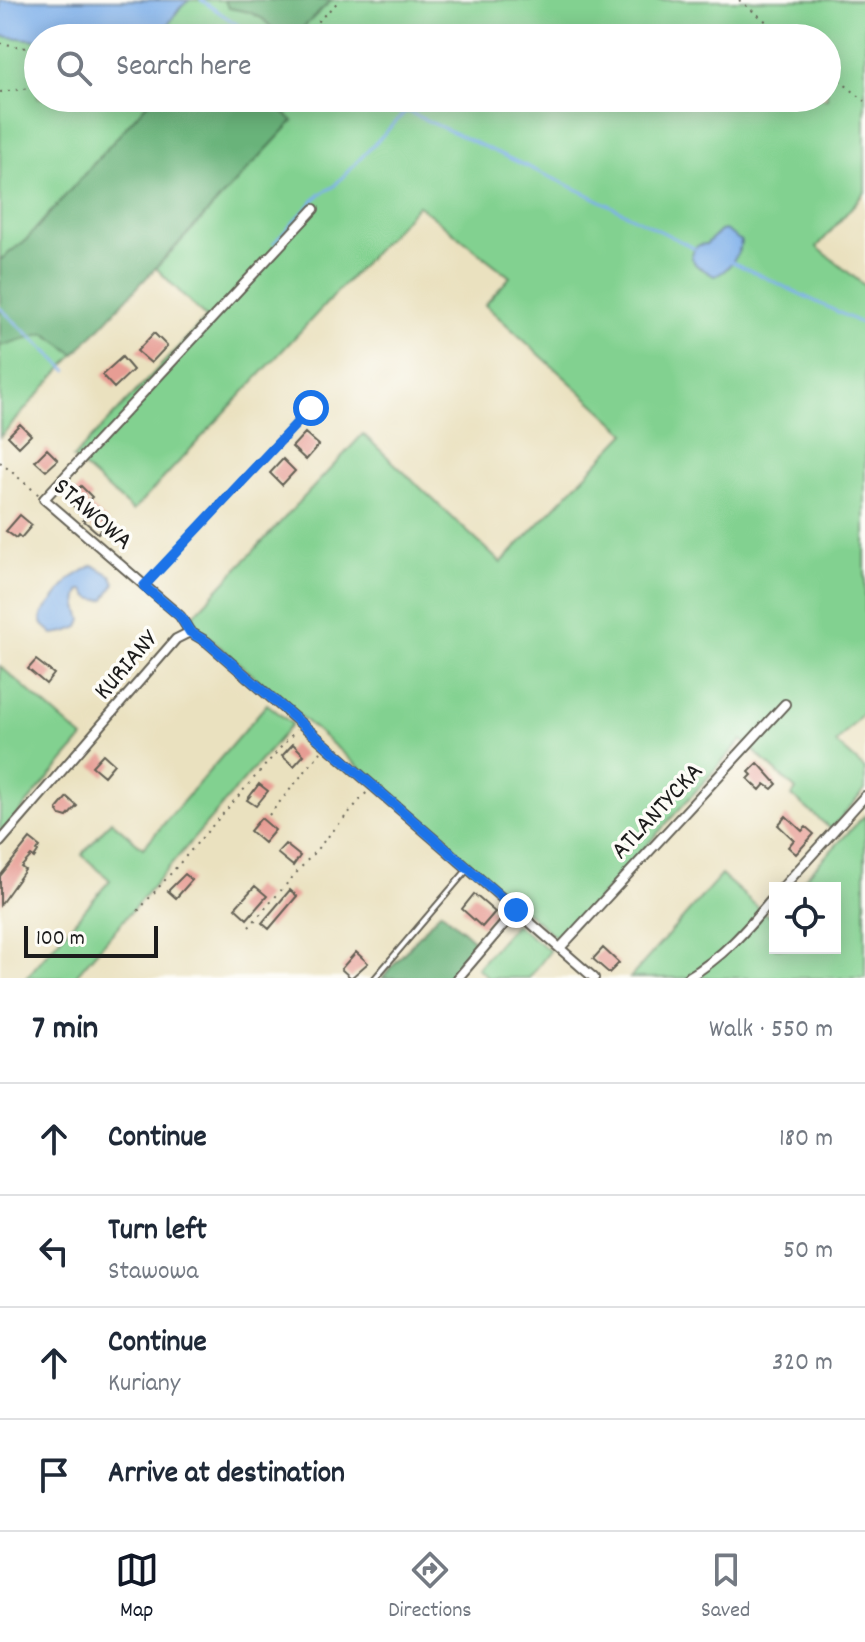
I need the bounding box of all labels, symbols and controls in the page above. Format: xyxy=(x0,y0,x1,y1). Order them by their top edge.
search box xyxy=(24,24,841,112)
icon: search xyxy=(52,46,96,90)
text: Search here xyxy=(116,47,252,90)
route start xyxy=(293,390,329,426)
street label: STAWOWA xyxy=(44,470,140,560)
street label: KURIANY xyxy=(86,622,169,709)
street label: ATLANTYCKA xyxy=(603,755,713,869)
map controls xyxy=(769,882,841,954)
button: locate xyxy=(769,882,841,954)
route end xyxy=(498,892,534,928)
scale bar xyxy=(24,922,158,958)
text: 100 m xyxy=(36,924,85,955)
text: 7 min xyxy=(32,1006,98,1055)
text: Walk · 550 m xyxy=(709,1012,833,1049)
icon: ahead xyxy=(32,1117,76,1161)
text: Continue xyxy=(108,1118,207,1161)
text: 180 m xyxy=(779,1121,833,1158)
text: Turn left xyxy=(108,1211,207,1254)
icon: left xyxy=(32,1229,76,1273)
text: 50 m xyxy=(783,1233,833,1270)
text: Stawowa xyxy=(108,1254,199,1291)
text: Continue xyxy=(108,1323,207,1366)
icon: ahead xyxy=(32,1341,76,1385)
text: 320 m xyxy=(772,1345,833,1382)
text: Kuriany xyxy=(108,1366,180,1403)
icon: arrive xyxy=(32,1453,76,1497)
text: Arrive at destination xyxy=(108,1454,345,1497)
tab: Map xyxy=(115,1548,159,1627)
tab: Directions xyxy=(388,1548,472,1627)
tab: Saved xyxy=(701,1548,750,1627)

